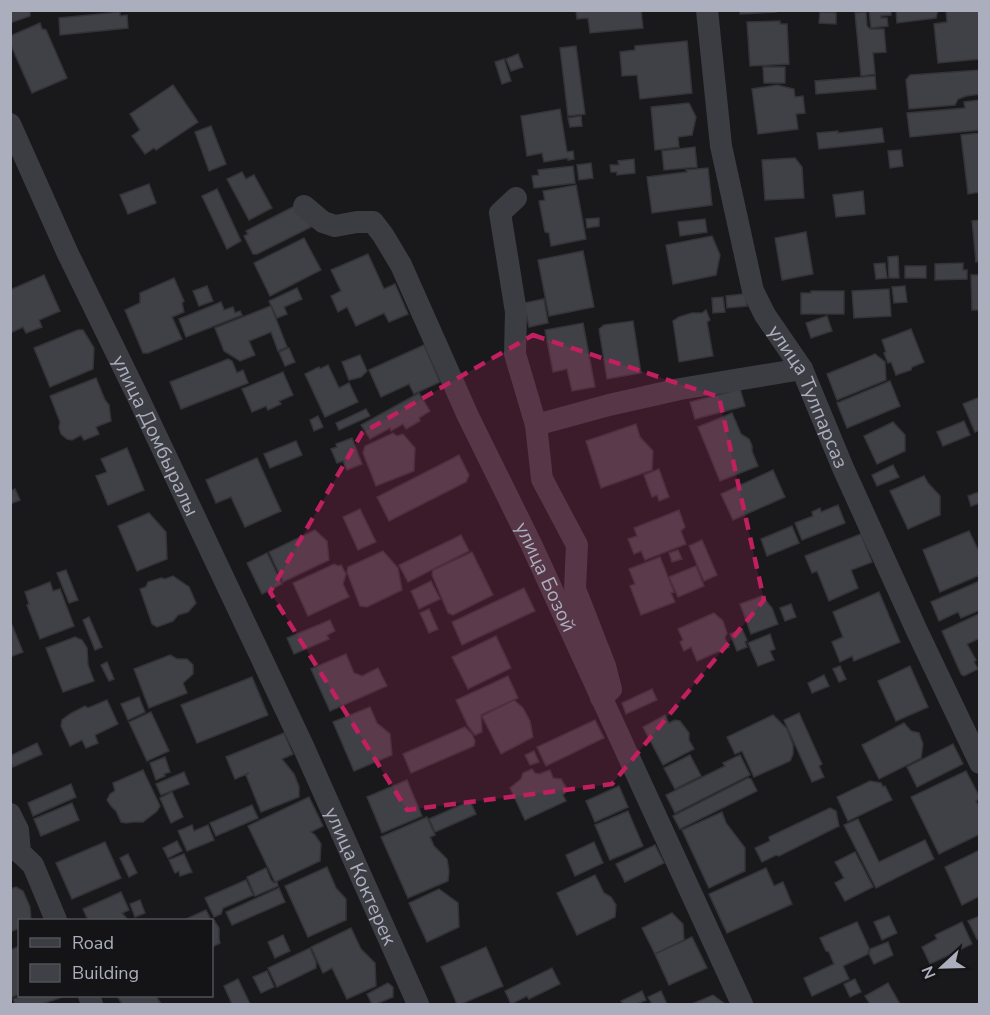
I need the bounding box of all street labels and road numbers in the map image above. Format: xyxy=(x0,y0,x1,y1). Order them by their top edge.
street label: улица Тулпарсаз xyxy=(761,319,855,473)
street label: улица Домбыралы xyxy=(105,351,205,521)
street label: улица Бозой xyxy=(508,517,583,636)
street label: улица Коктерек xyxy=(318,803,403,950)

